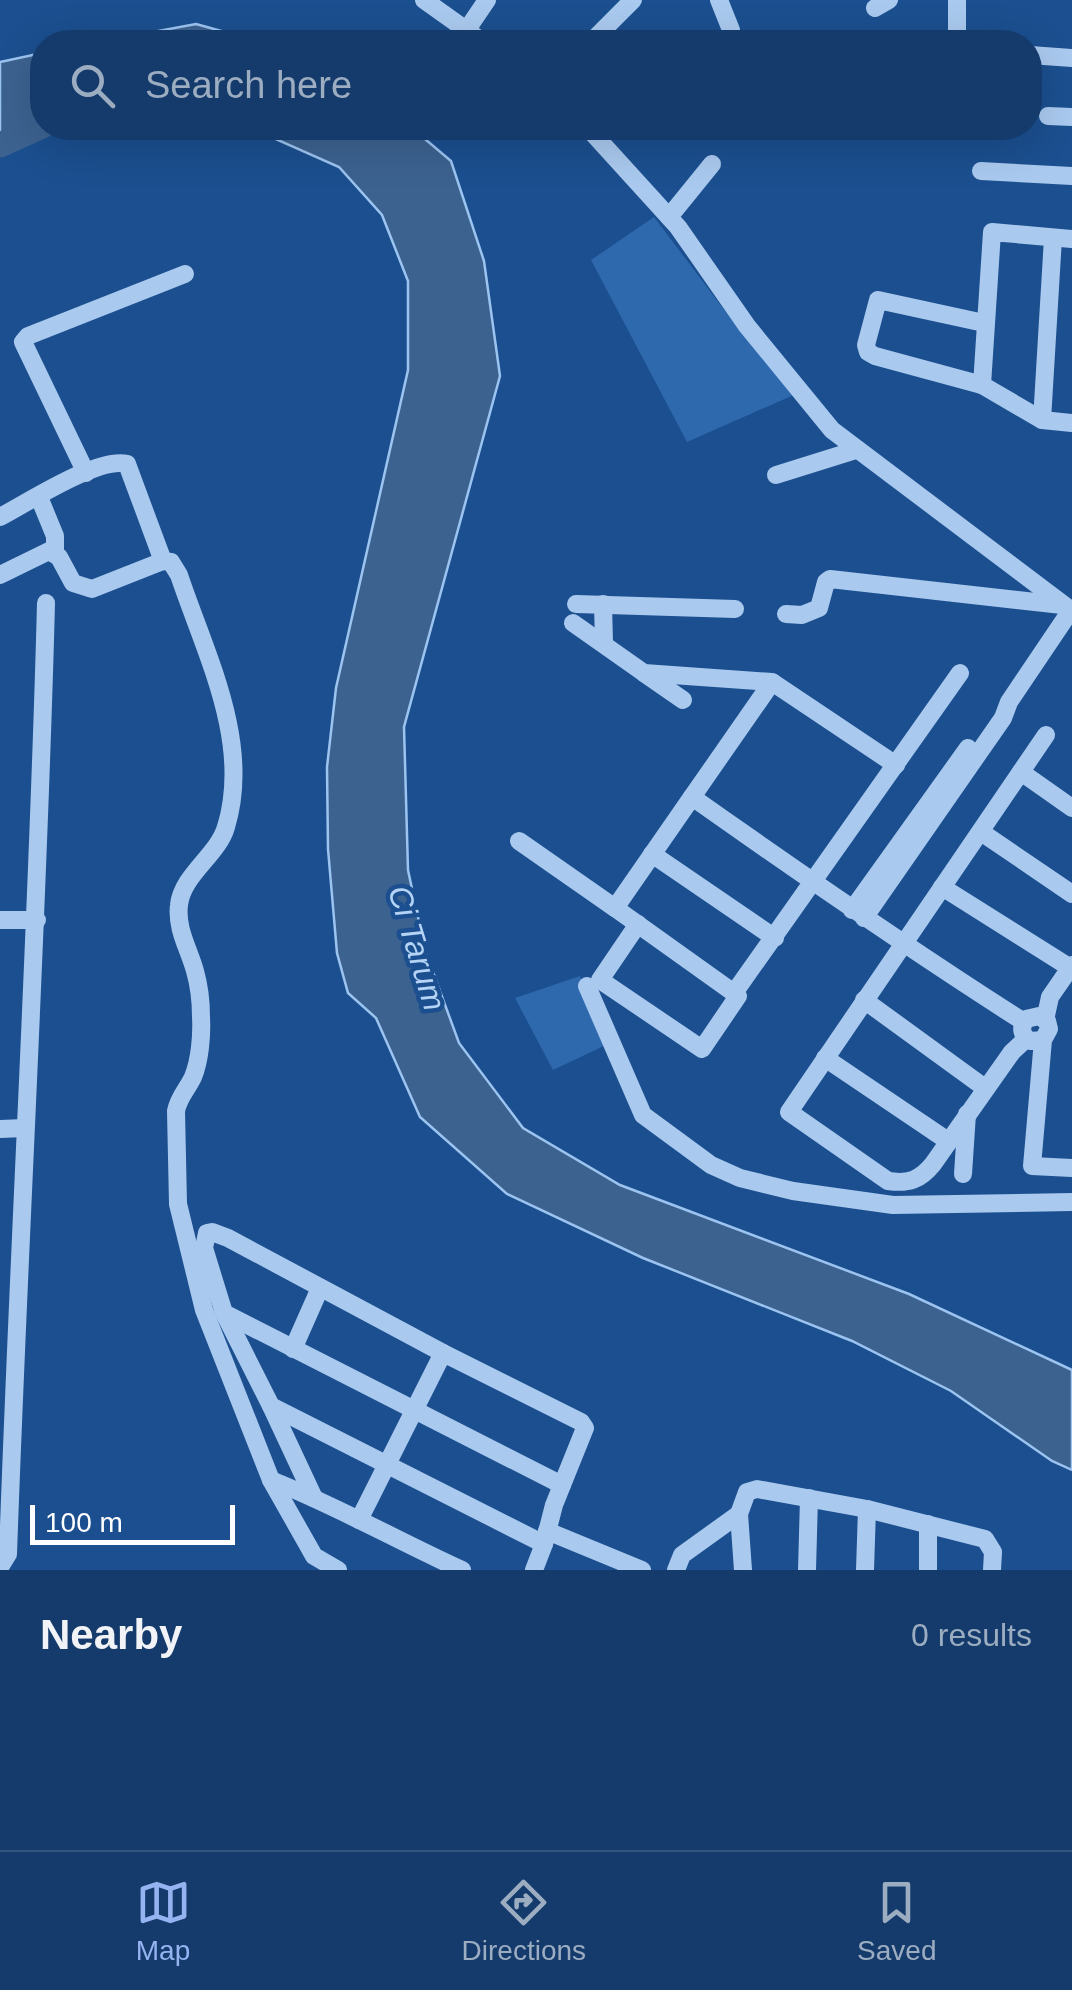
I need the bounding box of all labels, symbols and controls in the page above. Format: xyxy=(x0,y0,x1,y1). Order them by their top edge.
search box xyxy=(30,30,1042,140)
icon: search xyxy=(65,58,120,113)
text: Search here xyxy=(145,64,352,106)
water label: Ci Tarum xyxy=(381,881,453,1015)
scale bar xyxy=(30,1500,235,1544)
text: 100 m xyxy=(45,1507,123,1538)
text: Nearby xyxy=(40,1611,182,1658)
text: 0 results xyxy=(911,1617,1032,1653)
tab: Map xyxy=(136,1875,191,1967)
tab: Directions xyxy=(462,1875,586,1967)
tab: Saved xyxy=(857,1875,936,1967)

